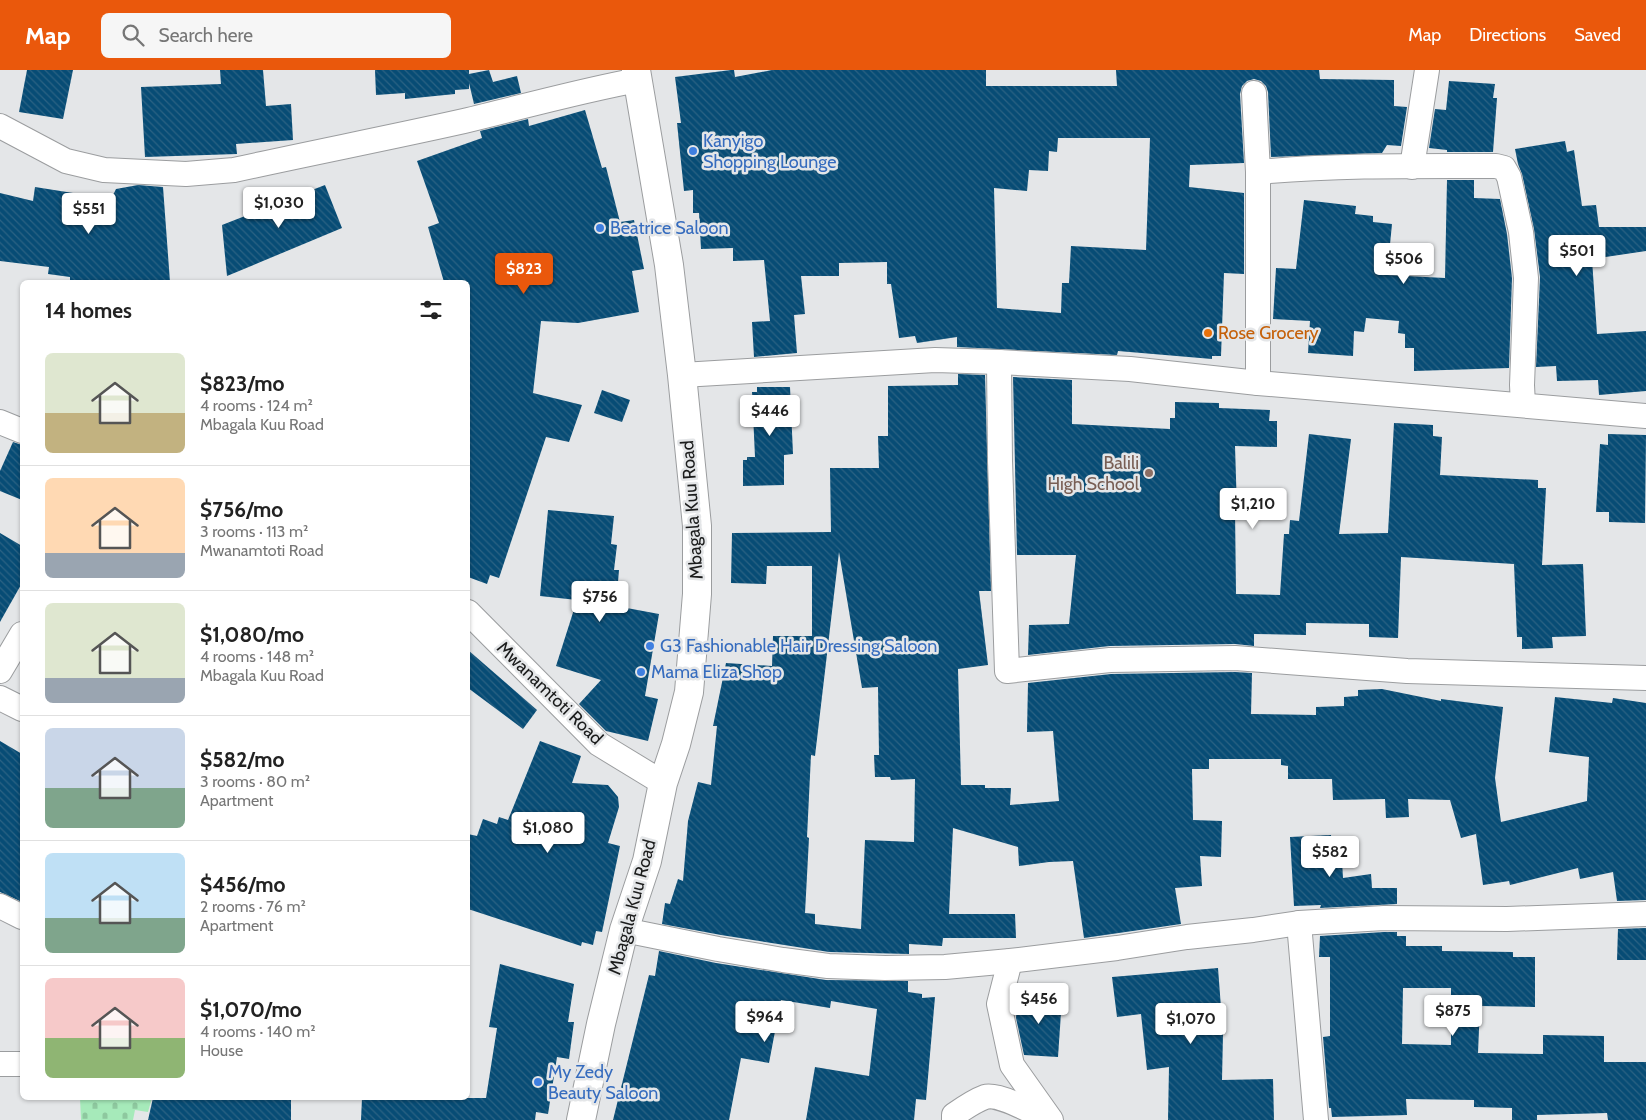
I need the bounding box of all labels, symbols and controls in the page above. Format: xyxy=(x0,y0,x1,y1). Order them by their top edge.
search box xyxy=(101,13,451,58)
text: Map xyxy=(25,21,71,50)
icon: search xyxy=(119,21,147,49)
text: Search here xyxy=(159,24,253,47)
text: Map xyxy=(1408,24,1441,46)
text: Directions xyxy=(1469,24,1546,46)
text: Saved xyxy=(1574,24,1621,46)
place label: Kanyigo Shopping Lounge xyxy=(703,130,836,173)
marker: Kanyigo Shopping Lounge xyxy=(687,145,699,157)
pin: $1,030 xyxy=(238,186,320,229)
pin: $551 xyxy=(59,192,119,235)
text: $1,030 xyxy=(254,193,304,212)
text: $551 xyxy=(73,199,105,218)
place label: Beatrice Saloon xyxy=(610,217,728,239)
marker: Beatrice Saloon xyxy=(594,222,606,234)
pin: $501 xyxy=(1547,234,1607,277)
text: $501 xyxy=(1559,241,1595,260)
pin: $506 xyxy=(1374,242,1434,285)
text: $506 xyxy=(1385,249,1423,268)
pin: $823 xyxy=(494,252,554,295)
text: $823 xyxy=(506,259,542,278)
icon: filters xyxy=(417,296,445,324)
text: 14 homes xyxy=(45,298,132,323)
place label: Rose Grocery xyxy=(1218,322,1319,344)
marker: Rose Grocery xyxy=(1202,327,1214,339)
text: $823/mo xyxy=(200,371,285,396)
icon: home xyxy=(85,373,145,433)
pin: $446 xyxy=(740,394,800,437)
text: 4 rooms · 124 m² xyxy=(200,396,313,415)
text: $446 xyxy=(751,401,789,420)
text: Mbagala Kuu Road xyxy=(200,415,324,434)
street label: Mbagala Kuu Road xyxy=(676,440,708,580)
place label: Balili High School xyxy=(1047,452,1140,495)
marker: Balili High School xyxy=(1143,467,1155,479)
pin: $1,210 xyxy=(1212,488,1294,530)
text: $1,210 xyxy=(1231,494,1275,513)
text: $756/mo xyxy=(200,497,283,522)
icon: home xyxy=(85,498,145,558)
text: 3 rooms · 113 m² xyxy=(200,522,308,541)
text: Mwanamtoti Road xyxy=(200,541,324,560)
pin: $756 xyxy=(570,580,630,623)
text: $756 xyxy=(582,587,618,606)
text: $1,080/mo xyxy=(200,622,304,647)
icon: home xyxy=(85,623,145,683)
place label: G3 Fashionable Hair Dressing Saloon xyxy=(660,635,937,657)
street label: Mwanamtoti Road xyxy=(492,637,608,749)
marker: G3 Fashionable Hair Dressing Saloon xyxy=(644,640,656,652)
text: 4 rooms · 148 m² xyxy=(200,647,314,666)
place label: Mama Eliza Shop xyxy=(651,661,782,683)
text: Mbagala Kuu Road xyxy=(200,666,324,685)
marker: Mama Eliza Shop xyxy=(635,666,647,678)
text: $582/mo xyxy=(200,747,284,772)
icon: home xyxy=(85,748,145,808)
text: 3 rooms · 80 m² xyxy=(200,772,310,791)
text: Apartment xyxy=(200,791,273,810)
pin: $1,080 xyxy=(507,812,589,854)
text: $1,080 xyxy=(522,818,574,837)
pin: $582 xyxy=(1300,836,1360,878)
street label: Mbagala Kuu Road xyxy=(603,837,661,977)
text: $582 xyxy=(1312,842,1348,861)
text: $456/mo xyxy=(200,872,286,897)
icon: home xyxy=(85,873,145,933)
text: 2 rooms · 76 m² xyxy=(200,897,306,916)
text: Apartment xyxy=(200,916,273,935)
pin: $456 xyxy=(1009,982,1069,1025)
text: $456 xyxy=(1021,989,1057,1008)
pin: $875 xyxy=(1423,994,1483,1037)
text: $1,070/mo xyxy=(200,997,302,1022)
icon: home xyxy=(85,998,145,1058)
pin: $964 xyxy=(735,1000,795,1043)
text: $875 xyxy=(1435,1001,1471,1020)
pin: $1,070 xyxy=(1150,1002,1232,1045)
text: $964 xyxy=(746,1007,784,1026)
text: $1,070 xyxy=(1166,1009,1216,1028)
text: 4 rooms · 140 m² xyxy=(200,1022,316,1041)
text: House xyxy=(200,1041,243,1060)
place label: My Zedy Beauty Saloon xyxy=(548,1061,658,1104)
marker: My Zedy Beauty Saloon xyxy=(532,1076,544,1088)

